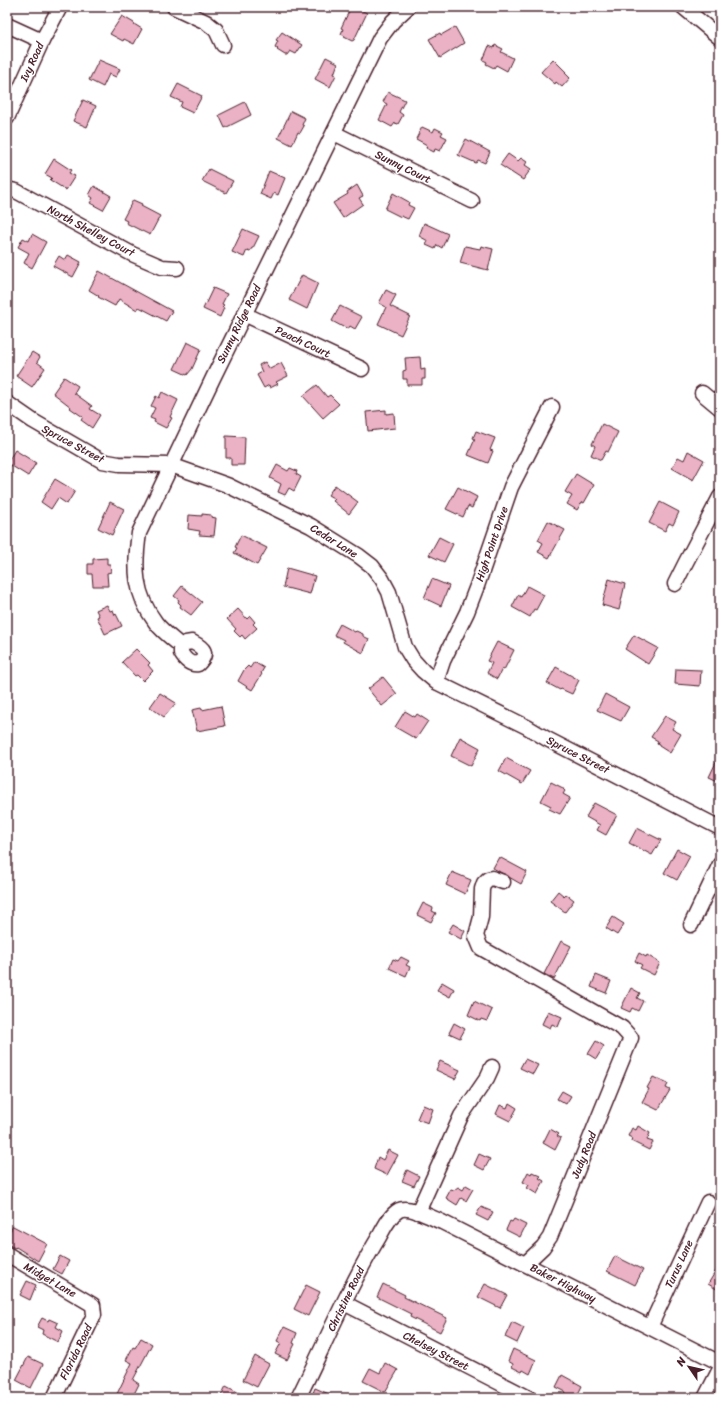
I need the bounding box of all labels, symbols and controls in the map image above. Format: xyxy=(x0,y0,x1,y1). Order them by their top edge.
street label: Ivy Road xyxy=(14,38,50,86)
street label: Sunny Court xyxy=(371,145,435,189)
street label: North Shelley Court xyxy=(44,200,139,262)
street label: Sunny Ridge Road xyxy=(212,280,267,367)
street label: Peach Court xyxy=(272,321,334,363)
street label: Spruce Street xyxy=(38,419,108,469)
street label: High Point Drive xyxy=(470,503,514,584)
street label: Cedar Lane xyxy=(306,519,362,563)
street label: Spruce Street xyxy=(543,731,613,779)
street label: Judy Road xyxy=(566,1128,602,1182)
street label: Turus Lane xyxy=(659,1236,699,1291)
street label: Midget Lane xyxy=(20,1257,80,1303)
street label: Baker Highway xyxy=(527,1258,600,1308)
street label: Christine Road xyxy=(322,1262,370,1335)
street label: Florida Road xyxy=(54,1320,98,1383)
street label: Chelsey Street xyxy=(400,1326,473,1376)
north arrow xyxy=(669,1347,709,1387)
text: N xyxy=(671,1353,691,1371)

